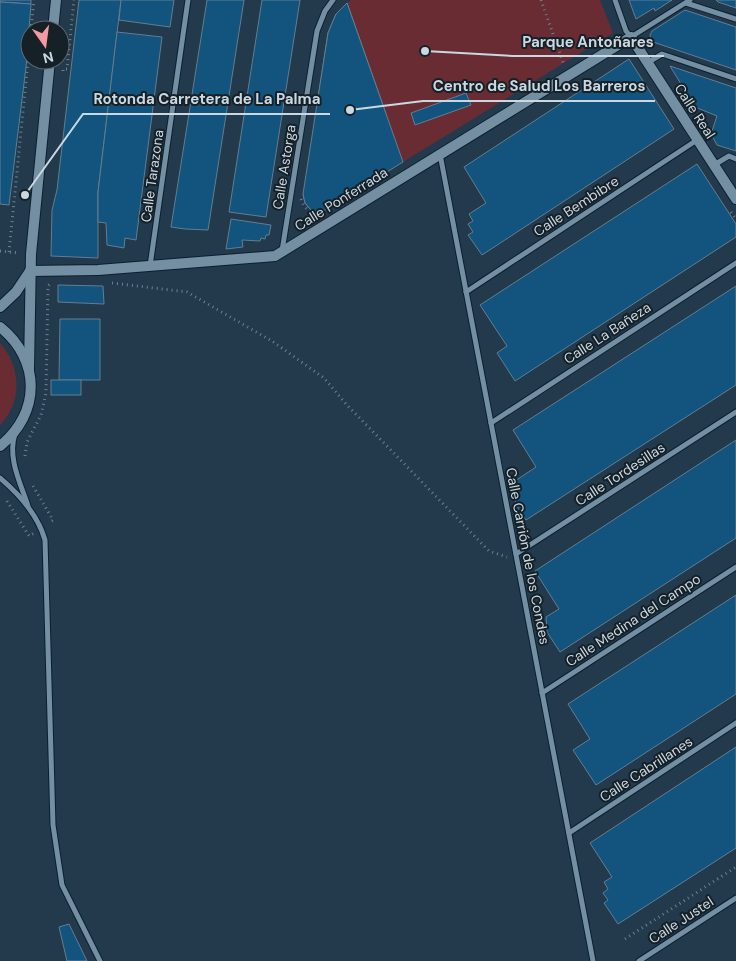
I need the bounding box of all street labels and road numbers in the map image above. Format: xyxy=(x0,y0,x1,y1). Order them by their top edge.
street label: Calle Real xyxy=(671,80,719,142)
street label: Calle Astorga xyxy=(268,123,300,211)
street label: Calle Tarazona xyxy=(137,129,167,223)
street label: Calle Ponferrada xyxy=(291,163,391,235)
street label: Calle Bembibre xyxy=(530,172,622,240)
street label: Calle La Bañeza xyxy=(560,298,654,368)
street label: Calle Tordesillas xyxy=(572,438,668,510)
street label: Calle Carrión de los Condes xyxy=(502,466,554,646)
street label: Calle Medina del Campo xyxy=(562,570,704,670)
street label: Calle Cabrillanes xyxy=(596,732,696,806)
street label: Calle Justel xyxy=(645,892,717,948)

